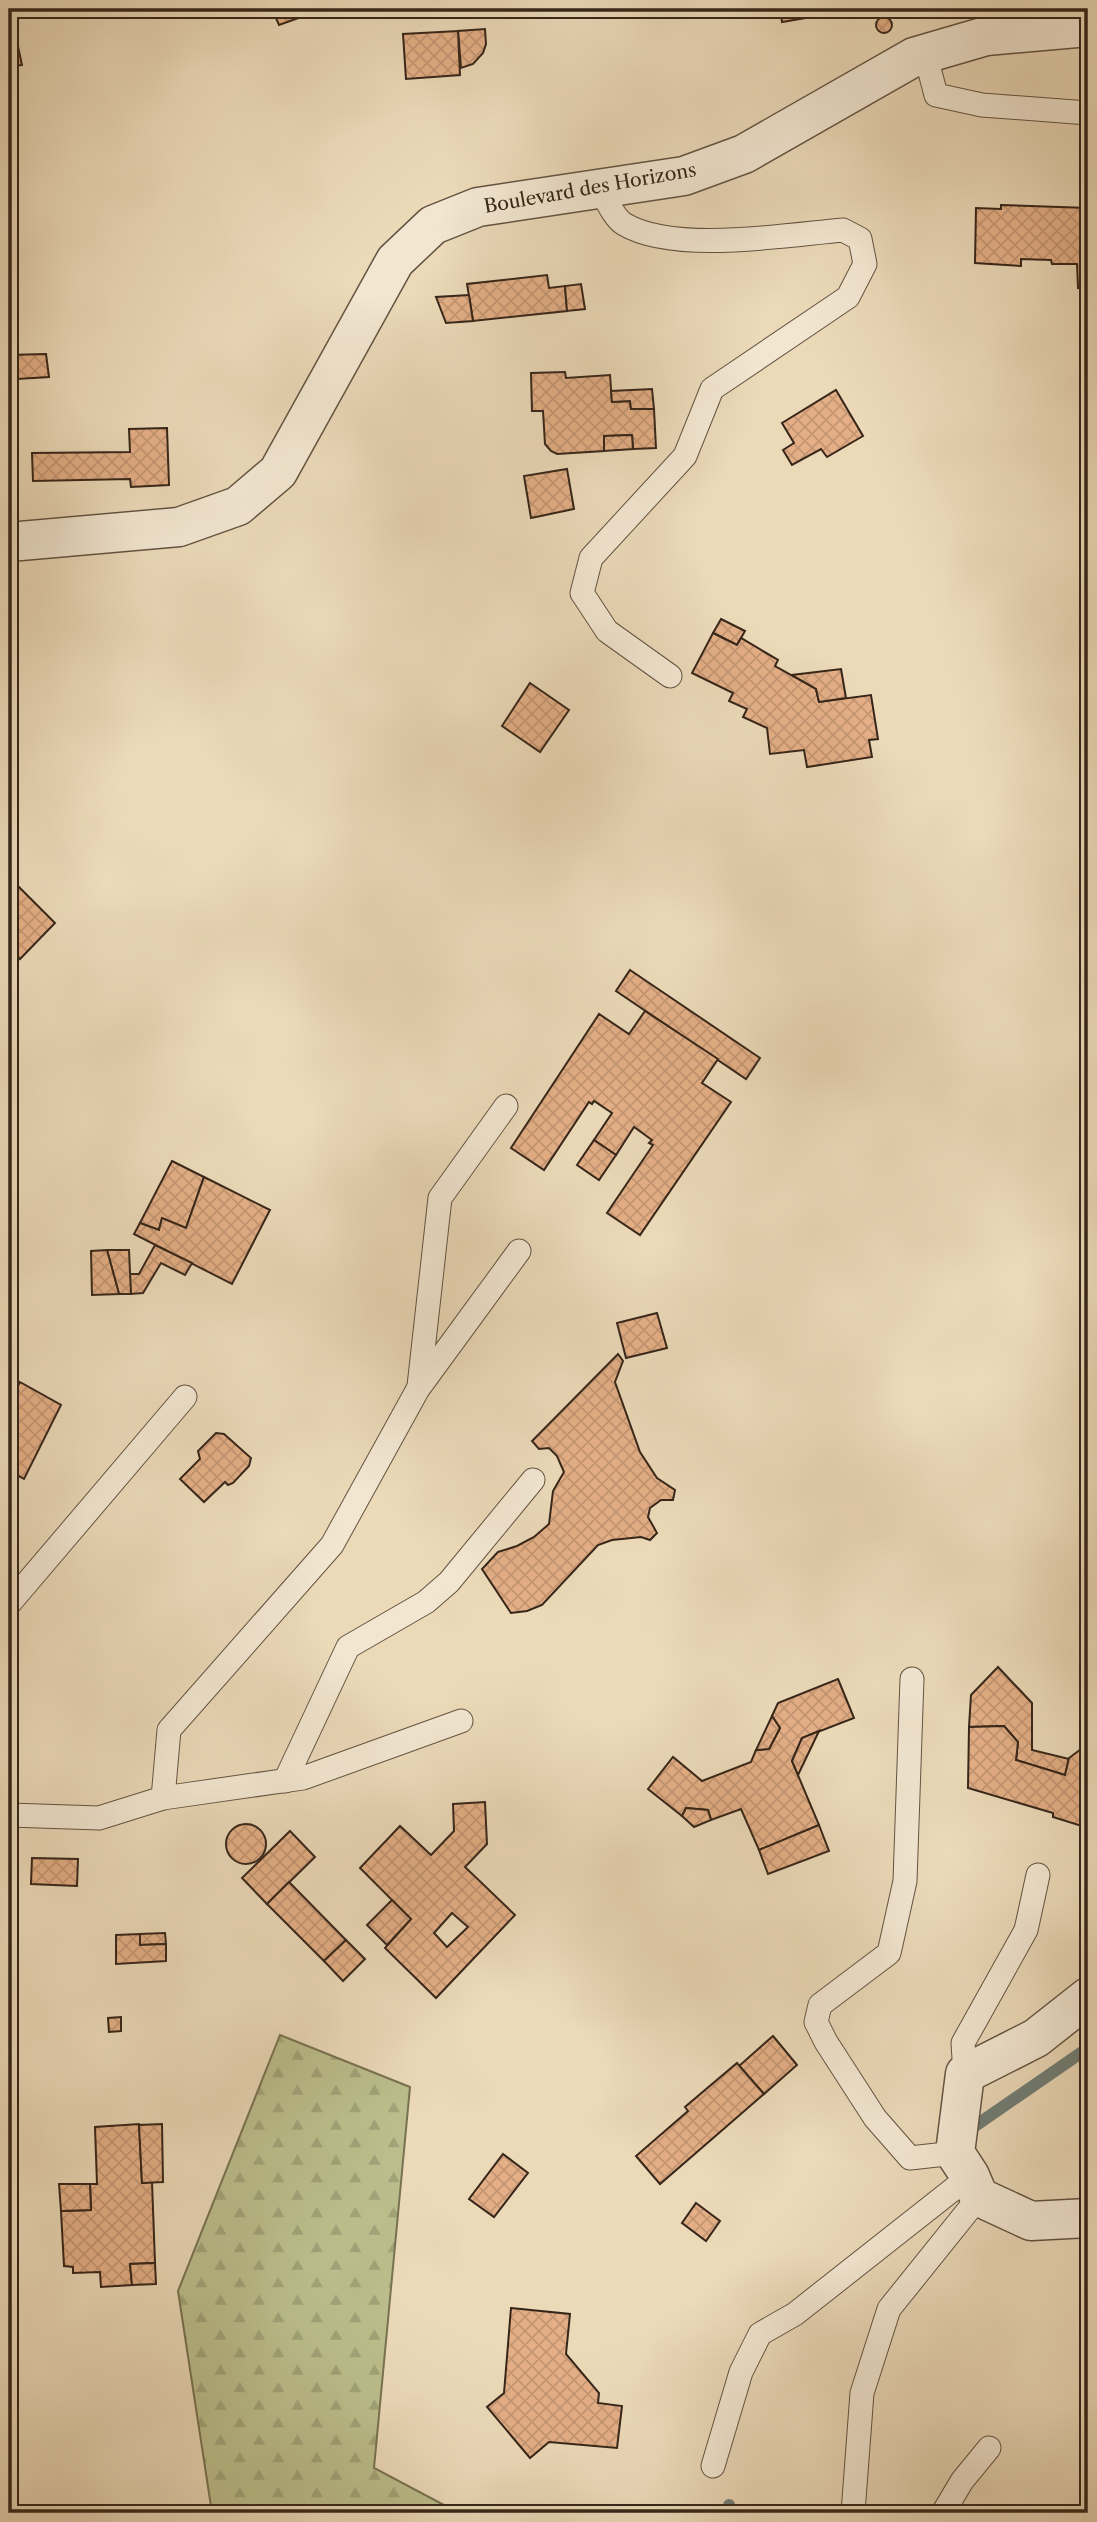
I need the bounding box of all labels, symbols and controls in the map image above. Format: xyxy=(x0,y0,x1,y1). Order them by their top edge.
street label: Boulevard des Horizons xyxy=(482,158,698,218)

